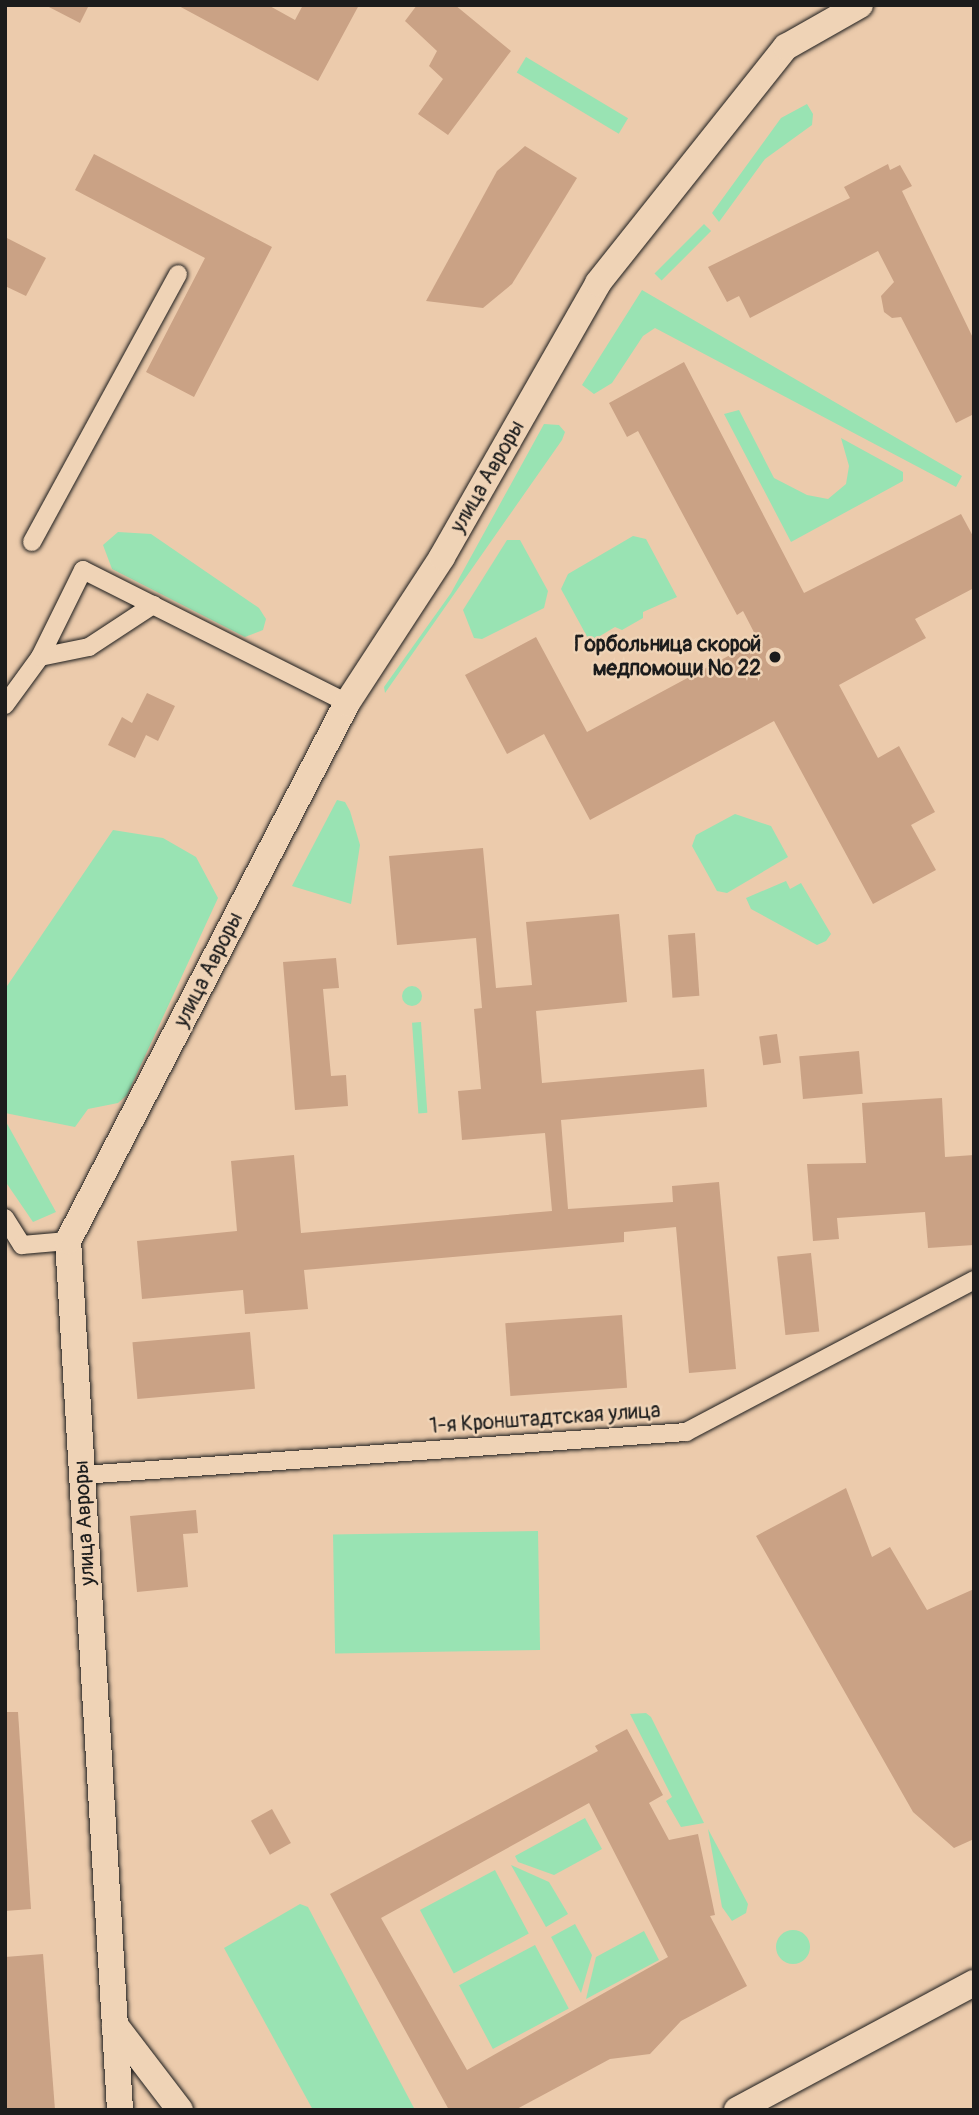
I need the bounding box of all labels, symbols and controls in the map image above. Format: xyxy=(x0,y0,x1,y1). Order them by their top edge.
street label: улица Авроры xyxy=(446,416,530,538)
place label: Горбольница скорой медпомощи № 22 xyxy=(574,632,761,682)
marker: Горбольница скорой медпомощи № 22 xyxy=(767,649,783,665)
street label: улица Авроры xyxy=(169,908,249,1032)
street label: 1-я Кронштадтская улица xyxy=(429,1398,661,1440)
street label: улица Авроры xyxy=(69,1460,101,1586)

